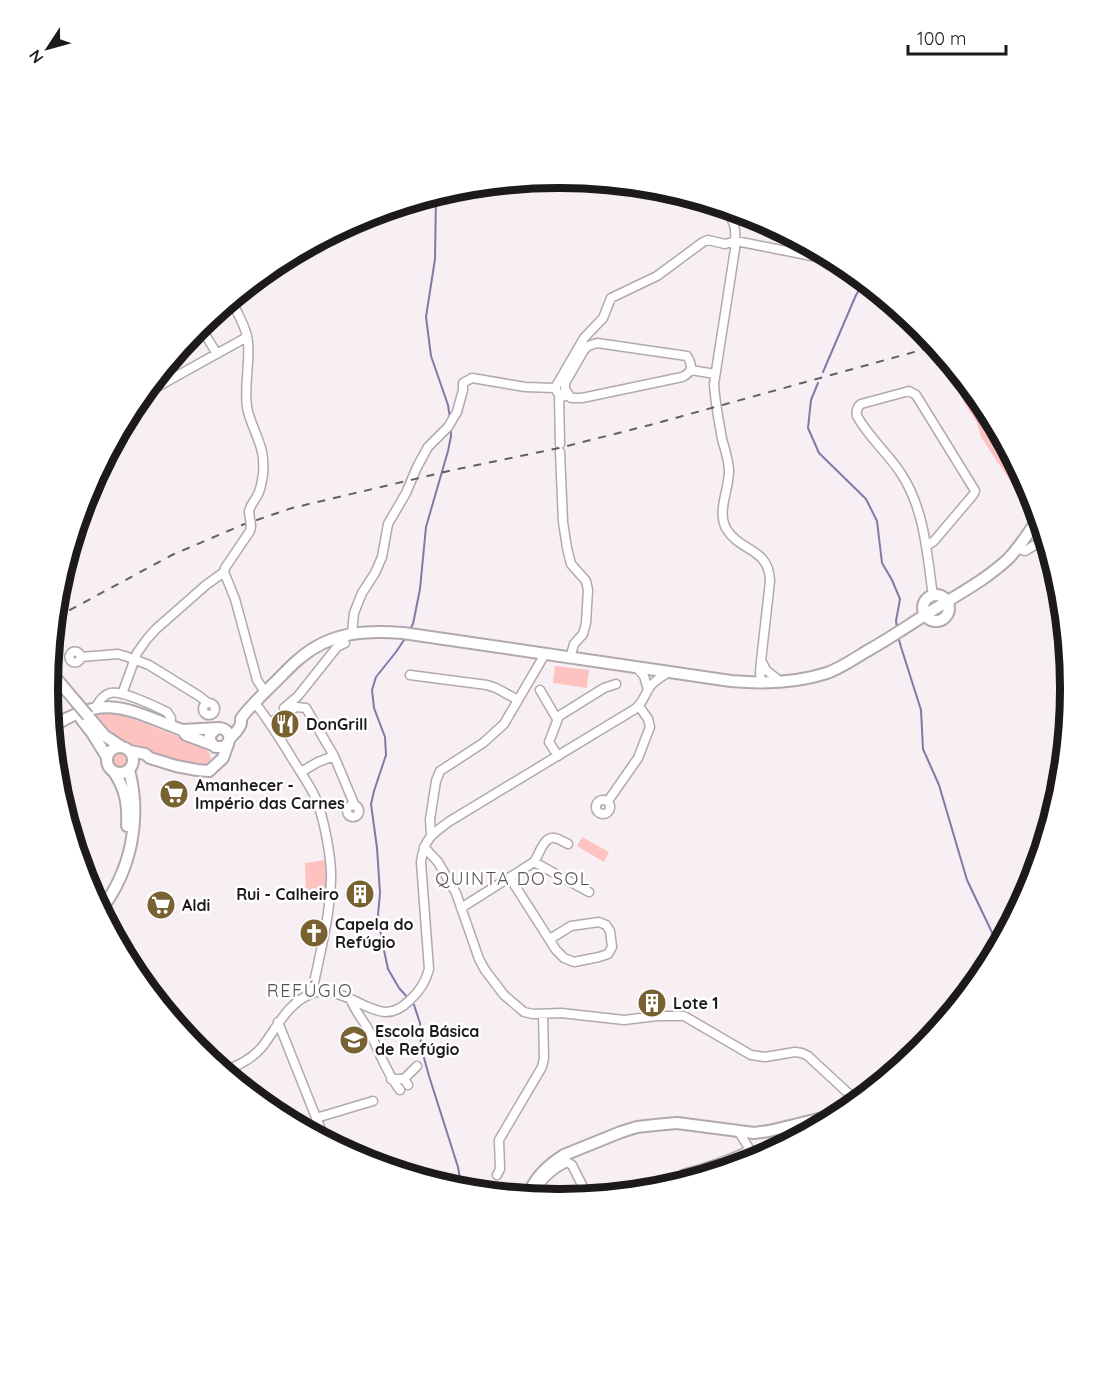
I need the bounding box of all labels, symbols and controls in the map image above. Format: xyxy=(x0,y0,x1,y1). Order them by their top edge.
north arrow xyxy=(18,18,78,78)
scale bar xyxy=(908,18,1006,56)
text: 100 m xyxy=(917,27,966,50)
text: N xyxy=(24,46,47,67)
restaurant icon: DonGrill xyxy=(269,708,301,740)
place label: DonGrill xyxy=(306,714,368,734)
place label: Amanhecer - Império das Carnes xyxy=(195,775,345,813)
supermarket icon: Amanhecer - Império das Carnes xyxy=(158,778,190,810)
district label: QUINTA DO SOL xyxy=(435,867,591,890)
building icon: Rui - Calheiro xyxy=(344,878,376,910)
place label: Rui - Calheiro xyxy=(236,884,339,904)
supermarket icon: Aldi xyxy=(145,889,177,921)
place label: Aldi xyxy=(182,895,210,915)
place label: Capela do Refúgio xyxy=(335,914,413,952)
church icon: Capela do Refúgio xyxy=(298,917,330,949)
district label: REFÚGIO xyxy=(267,979,353,1002)
building icon: Lote 1 xyxy=(636,987,668,1019)
place label: Lote 1 xyxy=(673,993,719,1013)
place label: Escola Básica de Refúgio xyxy=(375,1021,479,1059)
school or university icon: Escola Básica de Refúgio xyxy=(338,1024,370,1056)

